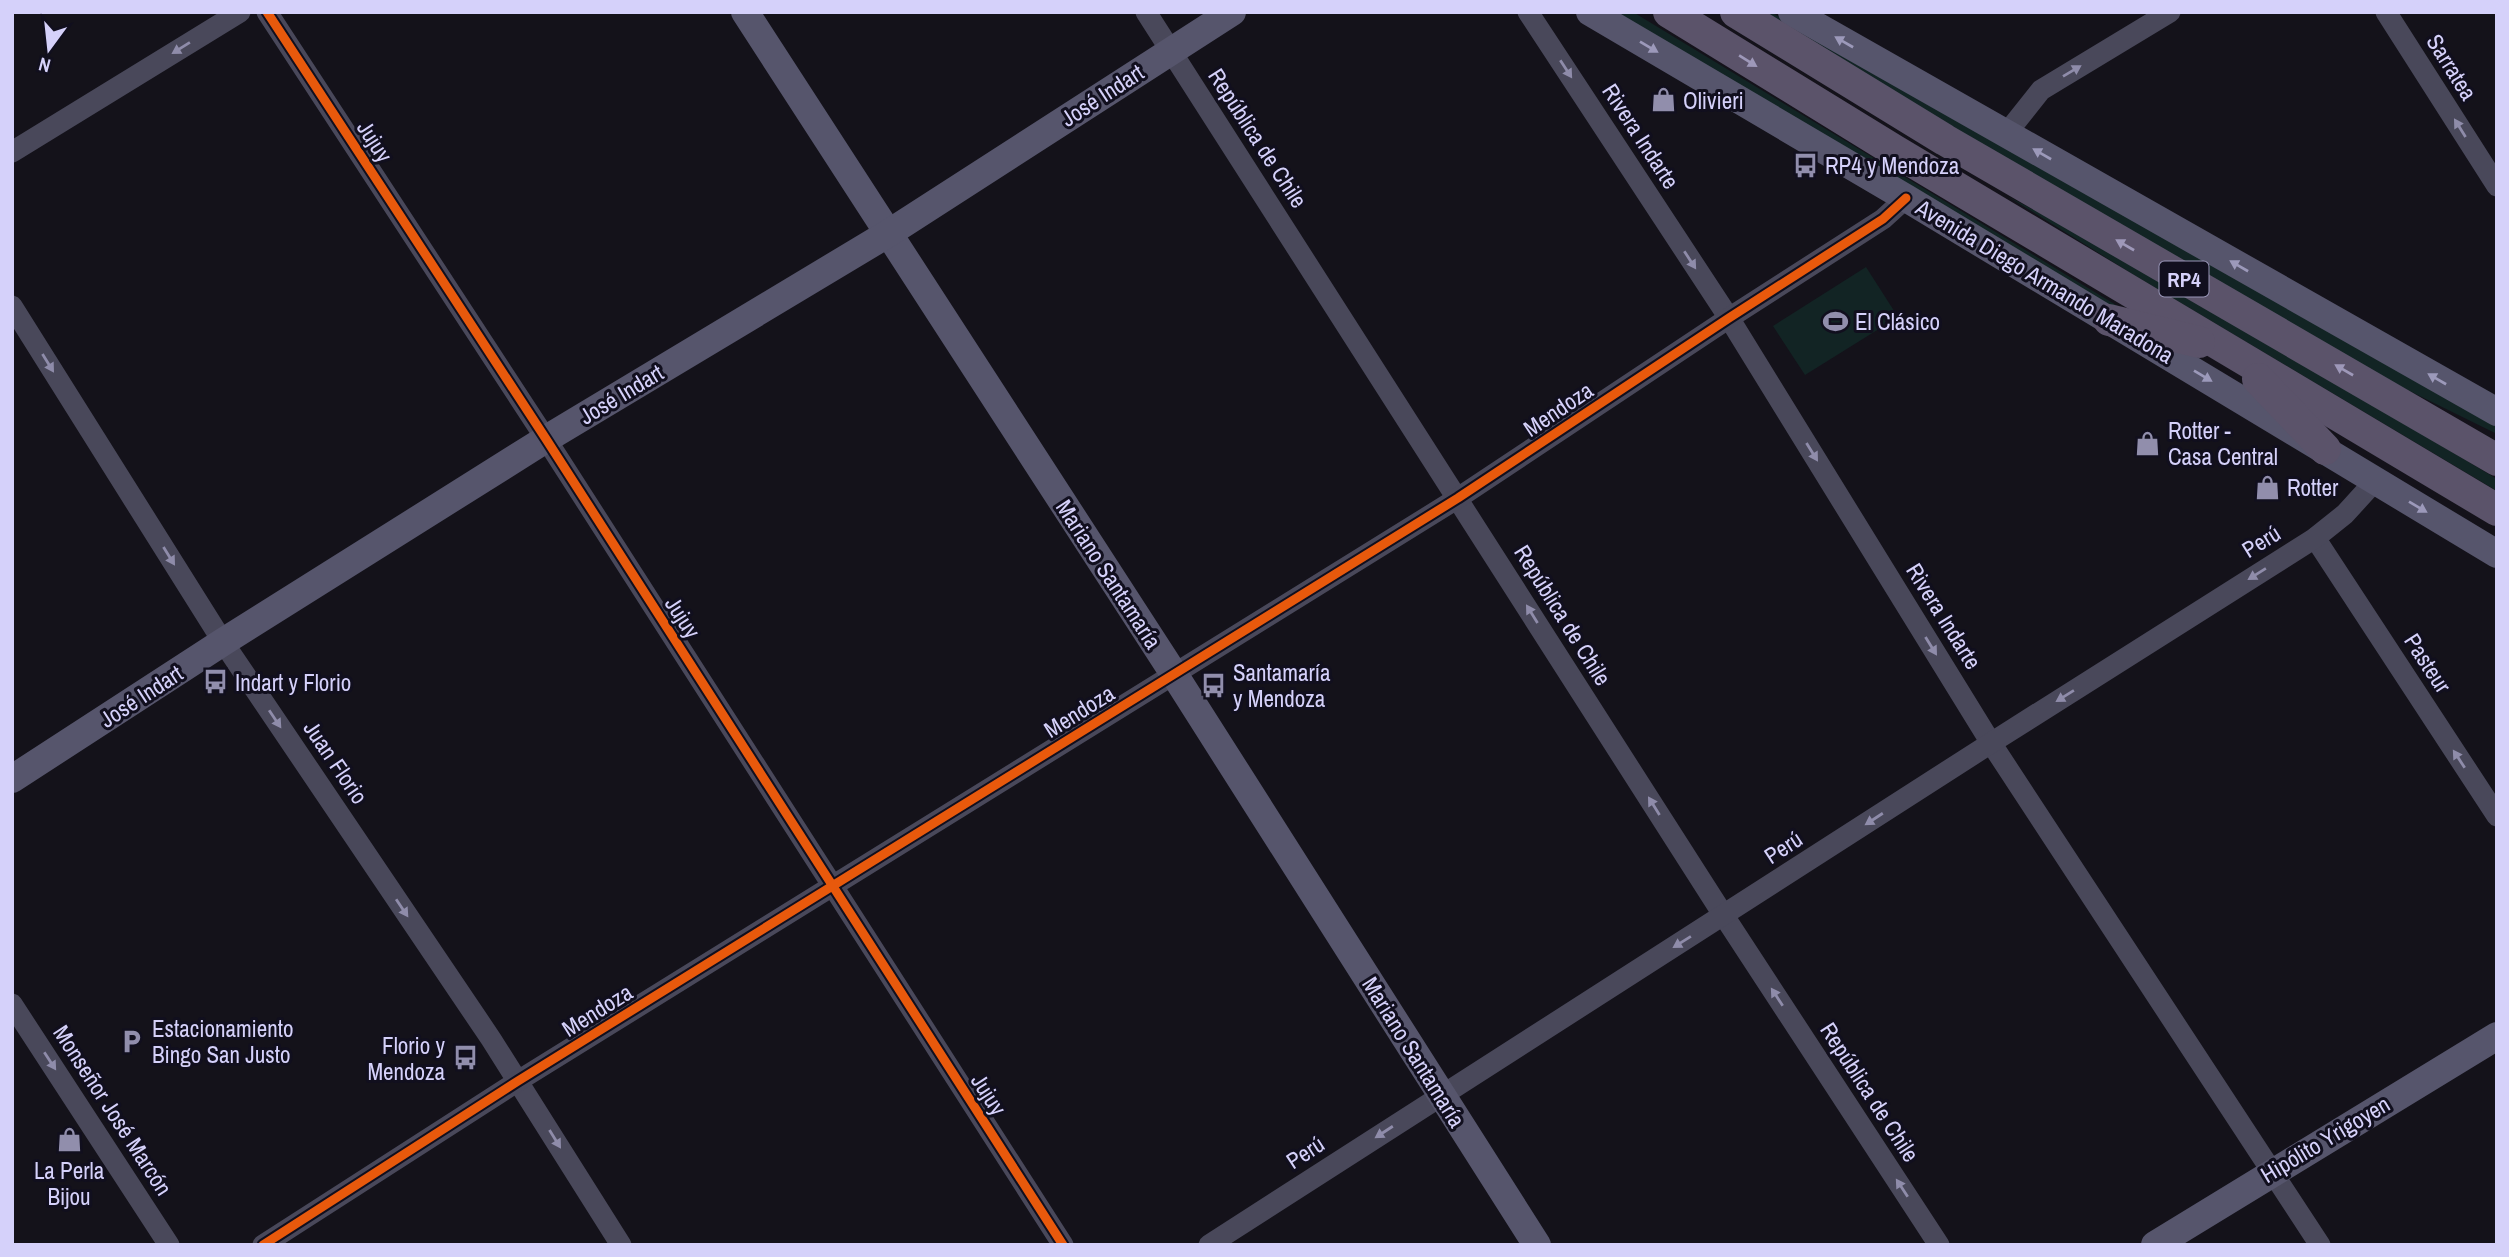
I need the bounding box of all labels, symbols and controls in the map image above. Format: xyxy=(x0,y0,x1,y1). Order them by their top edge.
north arrow xyxy=(14,14,84,84)
street label: Sarratea xyxy=(2420,28,2485,106)
one-way arrow xyxy=(1834,36,1853,48)
one-way arrow xyxy=(1640,41,1659,53)
one-way arrow xyxy=(172,42,191,54)
text: N xyxy=(36,51,53,79)
one-way arrow xyxy=(1738,55,1757,67)
street label: José Indart xyxy=(1054,57,1150,133)
one-way arrow xyxy=(1559,60,1572,79)
street label: República de Chile xyxy=(1201,62,1315,214)
one-way arrow xyxy=(2063,65,2082,77)
street label: Rivera Indarte xyxy=(1595,77,1687,195)
place label: Olivieri xyxy=(1683,85,1744,116)
shop icon: Olivieri xyxy=(1649,86,1677,114)
street label: Jujuy xyxy=(350,114,400,168)
one-way arrow xyxy=(2454,119,2467,138)
one-way arrow xyxy=(2032,148,2051,160)
place label: RP4 y Mendoza xyxy=(1825,150,1960,181)
bus stop icon: RP4 y Mendoza xyxy=(1791,151,1819,179)
street label: Avenida Diego Armando Maradona xyxy=(1910,191,2180,371)
one-way arrow xyxy=(2116,238,2135,251)
one-way arrow xyxy=(1684,250,1697,269)
one-way arrow xyxy=(2230,260,2249,272)
road number: RP4 xyxy=(2160,262,2208,296)
place label: El Clásico xyxy=(1855,306,1940,337)
sports icon: El Clásico xyxy=(1821,307,1849,335)
one-way arrow xyxy=(42,354,55,373)
street label: José Indart xyxy=(573,357,669,431)
one-way arrow xyxy=(2334,364,2353,377)
one-way arrow xyxy=(2193,370,2212,382)
one-way arrow xyxy=(2428,373,2447,385)
street label: Mendoza xyxy=(1517,374,1599,444)
place label: Rotter - Casa Central xyxy=(2168,415,2278,472)
shop icon: Rotter - Casa Central xyxy=(2134,429,2162,457)
one-way arrow xyxy=(1805,442,1818,462)
place label: Rotter xyxy=(2287,472,2339,503)
shop icon: Rotter xyxy=(2253,473,2281,501)
street label: Mariano Santamaría xyxy=(1049,493,1169,655)
one-way arrow xyxy=(2409,500,2428,513)
street label: Perú xyxy=(2236,517,2286,565)
street label: República de Chile xyxy=(1507,539,1619,691)
one-way arrow xyxy=(163,547,176,566)
street label: Rivera Indarte xyxy=(1899,557,1989,675)
one-way arrow xyxy=(2248,568,2267,581)
street label: Jujuy xyxy=(658,590,708,644)
one-way arrow xyxy=(1525,605,1538,624)
street label: Pasteur xyxy=(2397,627,2459,699)
one-way arrow xyxy=(1925,636,1938,655)
place label: Santamaría y Mendoza xyxy=(1233,657,1331,714)
street label: José Indart xyxy=(93,658,189,734)
place label: Indart y Florio xyxy=(235,667,351,698)
bus stop icon: Indart y Florio xyxy=(201,668,229,696)
bus stop icon: Santamaría y Mendoza xyxy=(1199,671,1227,699)
street label: Mendoza xyxy=(1038,677,1121,745)
one-way arrow xyxy=(2056,689,2074,703)
one-way arrow xyxy=(268,710,282,728)
street label: Juan Florio xyxy=(297,714,375,810)
one-way arrow xyxy=(2453,749,2466,769)
one-way arrow xyxy=(1647,797,1660,816)
one-way arrow xyxy=(1864,812,1883,825)
street label: Perú xyxy=(1758,823,1808,871)
one-way arrow xyxy=(396,898,409,918)
one-way arrow xyxy=(1673,936,1692,949)
street label: Mariano Santamaría xyxy=(1355,971,1473,1134)
street label: Mendoza xyxy=(556,976,639,1044)
one-way arrow xyxy=(1771,988,1784,1007)
place label: Estacionamiento Bingo San Justo xyxy=(152,1013,294,1070)
street label: República de Chile xyxy=(1813,1016,1927,1168)
street label: Monseñor José Marcón xyxy=(46,1019,180,1201)
parking icon: Estacionamiento Bingo San Justo xyxy=(118,1027,146,1055)
place label: Florio y Mendoza xyxy=(367,1030,446,1087)
bus stop icon: Florio y Mendoza xyxy=(451,1044,479,1072)
one-way arrow xyxy=(43,1052,56,1071)
street label: Jujuy xyxy=(964,1067,1014,1121)
street label: Hipólito Yrigoyen xyxy=(2255,1088,2395,1190)
shop icon: La Perla Bijou xyxy=(55,1126,83,1154)
one-way arrow xyxy=(1374,1126,1393,1139)
street label: Perú xyxy=(1280,1128,1330,1176)
one-way arrow xyxy=(548,1129,561,1149)
place label: La Perla Bijou xyxy=(34,1155,105,1212)
one-way arrow xyxy=(1895,1178,1908,1197)

